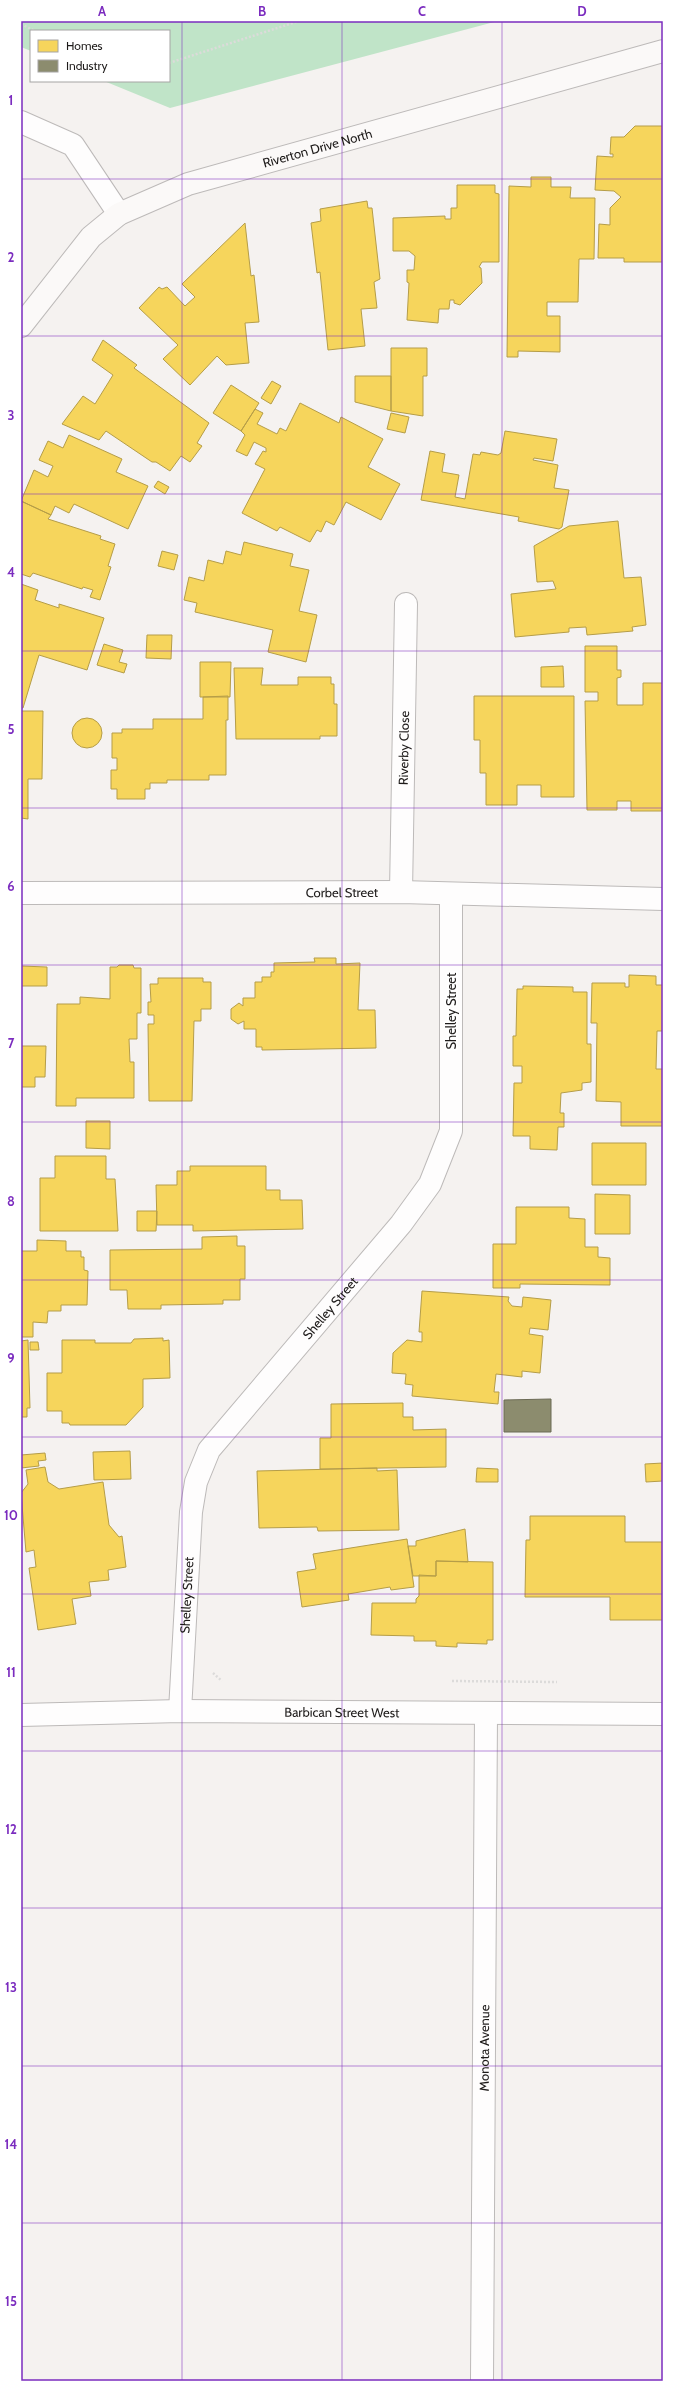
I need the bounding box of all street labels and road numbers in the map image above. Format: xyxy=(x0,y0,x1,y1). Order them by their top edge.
street label: Riverton Drive North xyxy=(261,125,374,171)
street label: Riverby Close xyxy=(395,710,412,785)
street label: Corbel Street xyxy=(306,884,379,900)
street label: Shelley Street xyxy=(443,972,459,1049)
street label: Shelley Street xyxy=(299,1273,361,1342)
street label: Shelley Street xyxy=(176,1556,197,1634)
street label: Barbican Street West xyxy=(284,1704,400,1720)
street label: Monota Avenue xyxy=(476,2004,492,2091)

